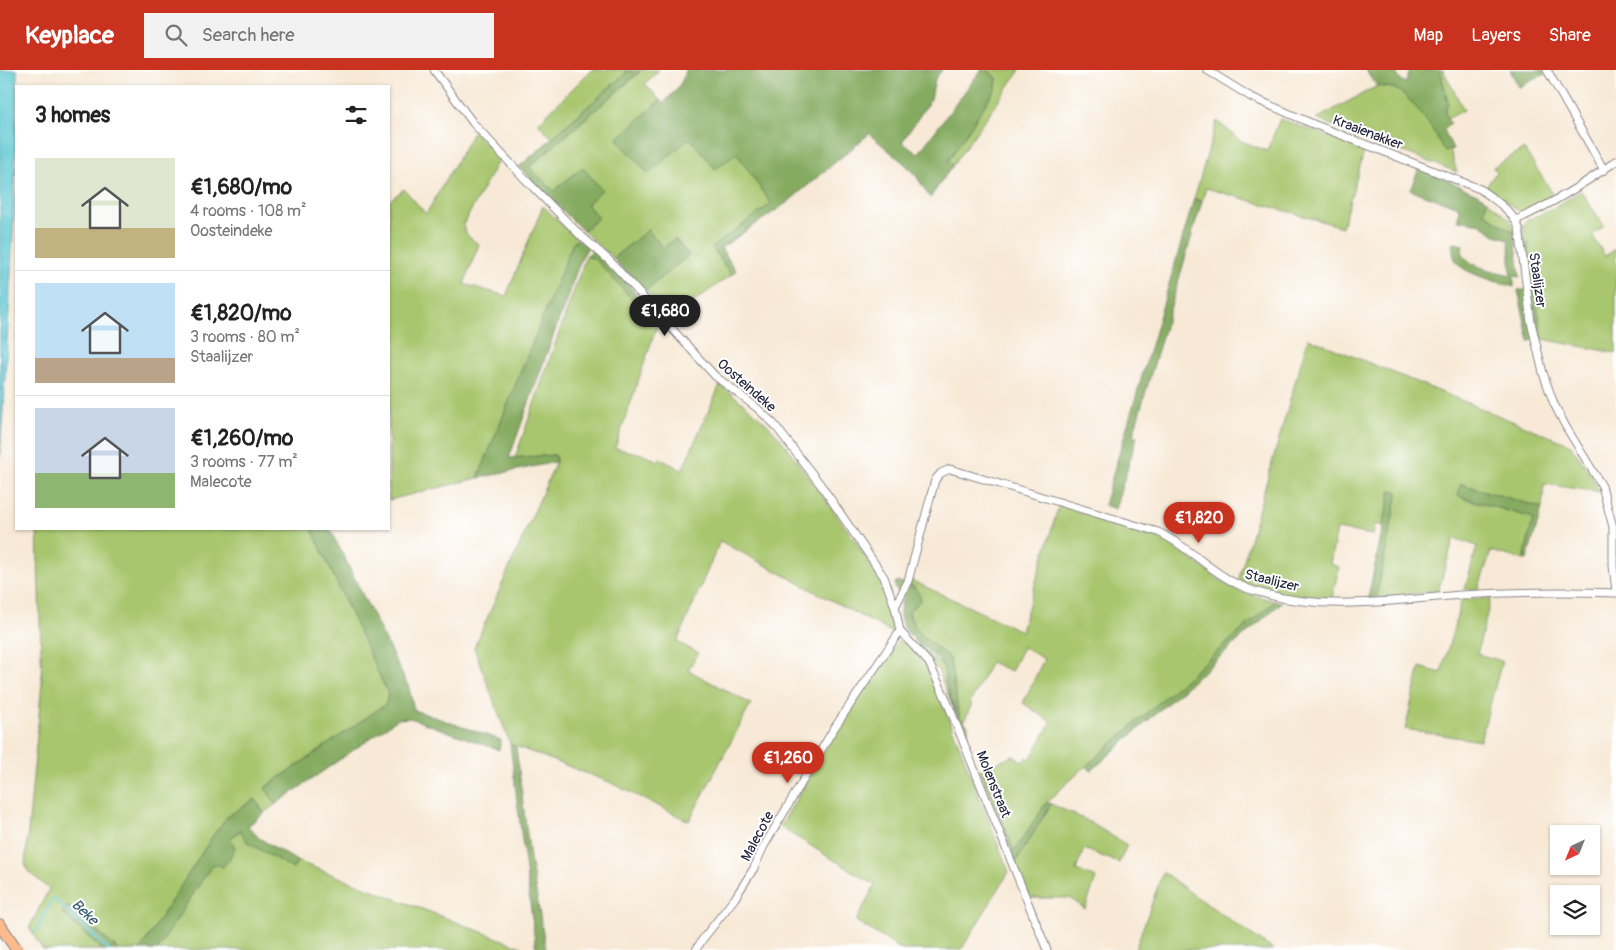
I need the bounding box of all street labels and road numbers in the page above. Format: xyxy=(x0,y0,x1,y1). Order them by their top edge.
street label: Kraaienakker xyxy=(1330,111,1405,154)
street label: Staalijzer xyxy=(1525,251,1550,309)
street label: Oosteindeke xyxy=(714,355,780,416)
street label: Staalijzer xyxy=(1243,566,1301,595)
street label: Molenstraat xyxy=(972,748,1015,820)
street label: Malecote xyxy=(737,808,778,864)

